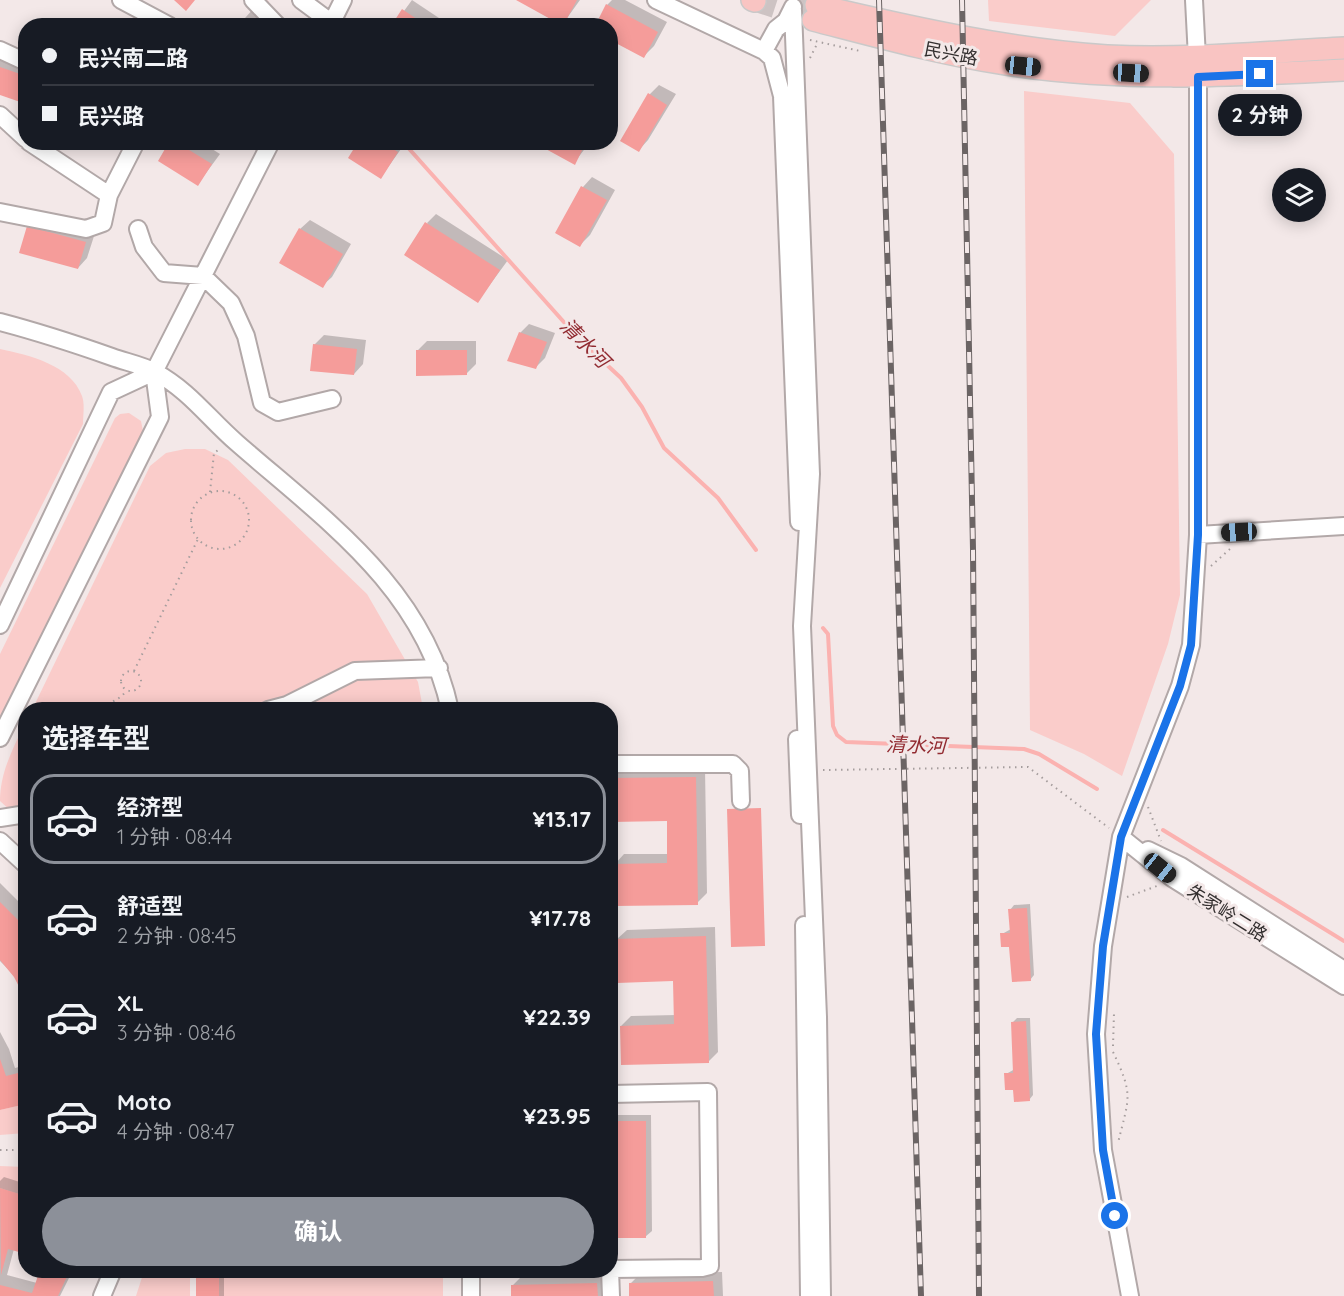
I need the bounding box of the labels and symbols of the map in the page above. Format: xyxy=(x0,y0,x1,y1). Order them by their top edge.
street label: 民兴路 xyxy=(922,37,980,70)
car xyxy=(1004,55,1042,77)
route end xyxy=(1246,60,1273,87)
car xyxy=(1113,63,1149,83)
callout: 2 分钟 xyxy=(1218,95,1302,137)
water label: 清水河 xyxy=(555,313,618,376)
car xyxy=(1221,522,1257,542)
water label: 清水河 xyxy=(886,731,950,758)
car xyxy=(1140,850,1180,886)
street label: 朱家岭二路 xyxy=(1183,879,1272,946)
route start xyxy=(1101,1202,1128,1229)

